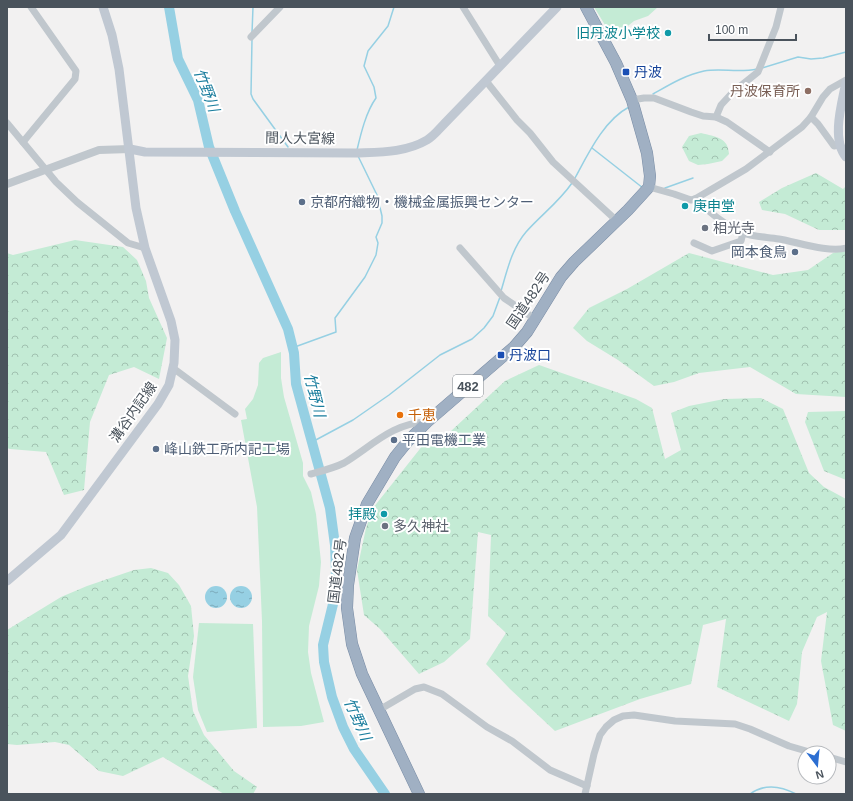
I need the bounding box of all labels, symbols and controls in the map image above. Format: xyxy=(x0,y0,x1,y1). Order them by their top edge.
scale bar xyxy=(709,16,796,42)
text: 100 m xyxy=(715,23,748,37)
place label: 旧丹波小学校 xyxy=(576,25,660,41)
marker: 旧丹波小学校 xyxy=(663,28,673,38)
place label: 丹波 xyxy=(634,64,662,80)
water label: 竹野川 xyxy=(191,66,224,116)
marker: 丹波 xyxy=(621,67,631,77)
place label: 丹波保育所 xyxy=(730,83,800,99)
marker: 丹波保育所 xyxy=(803,86,813,96)
street label: 間人大宮線 xyxy=(265,129,335,147)
place label: 京都府織物・機械金属振興センター xyxy=(310,194,534,210)
marker: 京都府織物・機械金属振興センター xyxy=(297,197,307,207)
place label: 庚申堂 xyxy=(693,198,735,214)
marker: 庚申堂 xyxy=(680,201,690,211)
place label: 相光寺 xyxy=(713,220,755,236)
marker: 相光寺 xyxy=(700,223,710,233)
place label: 岡本食鳥 xyxy=(731,244,787,260)
marker: 岡本食鳥 xyxy=(790,247,800,257)
street label: 国道482号 xyxy=(503,268,553,332)
place label: 丹波口 xyxy=(509,347,551,363)
marker: 丹波口 xyxy=(496,350,506,360)
water label: 竹野川 xyxy=(301,371,329,421)
road number: 482 xyxy=(453,375,483,397)
street label: 溝谷内記線 xyxy=(106,379,160,445)
place label: 千恵 xyxy=(408,407,436,423)
marker: 千恵 xyxy=(395,410,405,420)
place label: 平田電機工業 xyxy=(402,432,486,448)
marker: 平田電機工業 xyxy=(389,435,399,445)
place label: 峰山鉄工所内記工場 xyxy=(164,441,290,457)
marker: 峰山鉄工所内記工場 xyxy=(151,444,161,454)
place label: 拝殿 xyxy=(348,506,376,522)
marker: 拝殿 xyxy=(379,509,389,519)
place label: 多久神社 xyxy=(393,518,449,534)
marker: 多久神社 xyxy=(380,521,390,531)
street label: 国道482号 xyxy=(325,538,349,604)
water label: 竹野川 xyxy=(341,695,376,745)
north arrow xyxy=(797,745,837,785)
text: N xyxy=(814,768,825,781)

